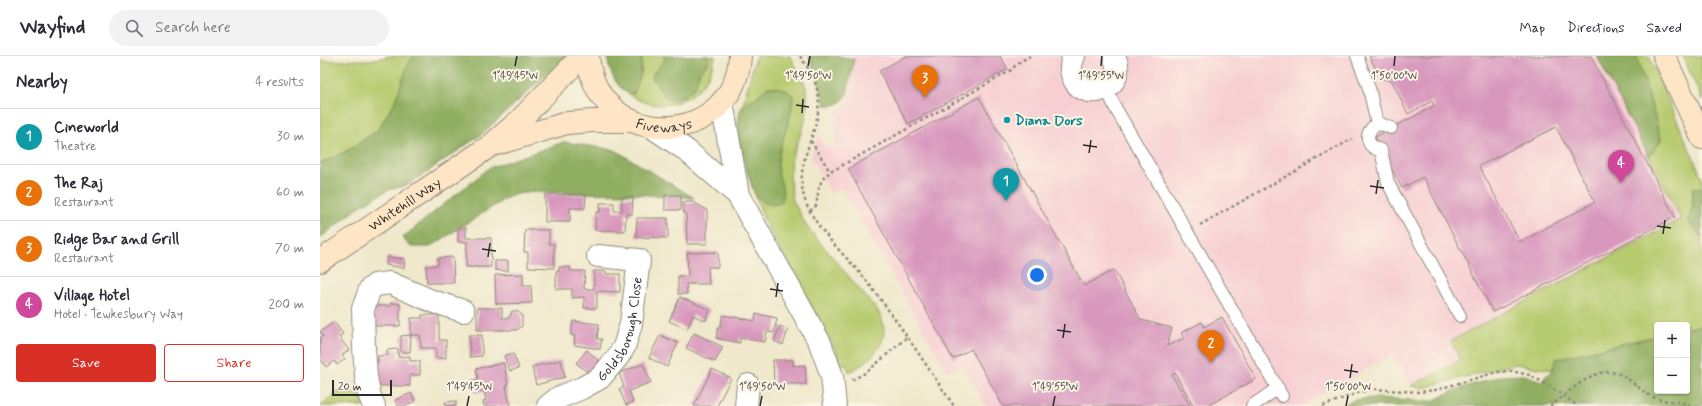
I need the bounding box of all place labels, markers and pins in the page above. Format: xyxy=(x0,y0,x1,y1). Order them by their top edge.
pin: 3 xyxy=(912,65,938,98)
place label: Diana Dors xyxy=(1015,112,1083,130)
marker: Diana Dors xyxy=(1002,115,1012,125)
pin: 4 xyxy=(1608,150,1634,183)
pin: 1 xyxy=(993,168,1019,201)
pin: 2 xyxy=(1198,330,1224,363)

